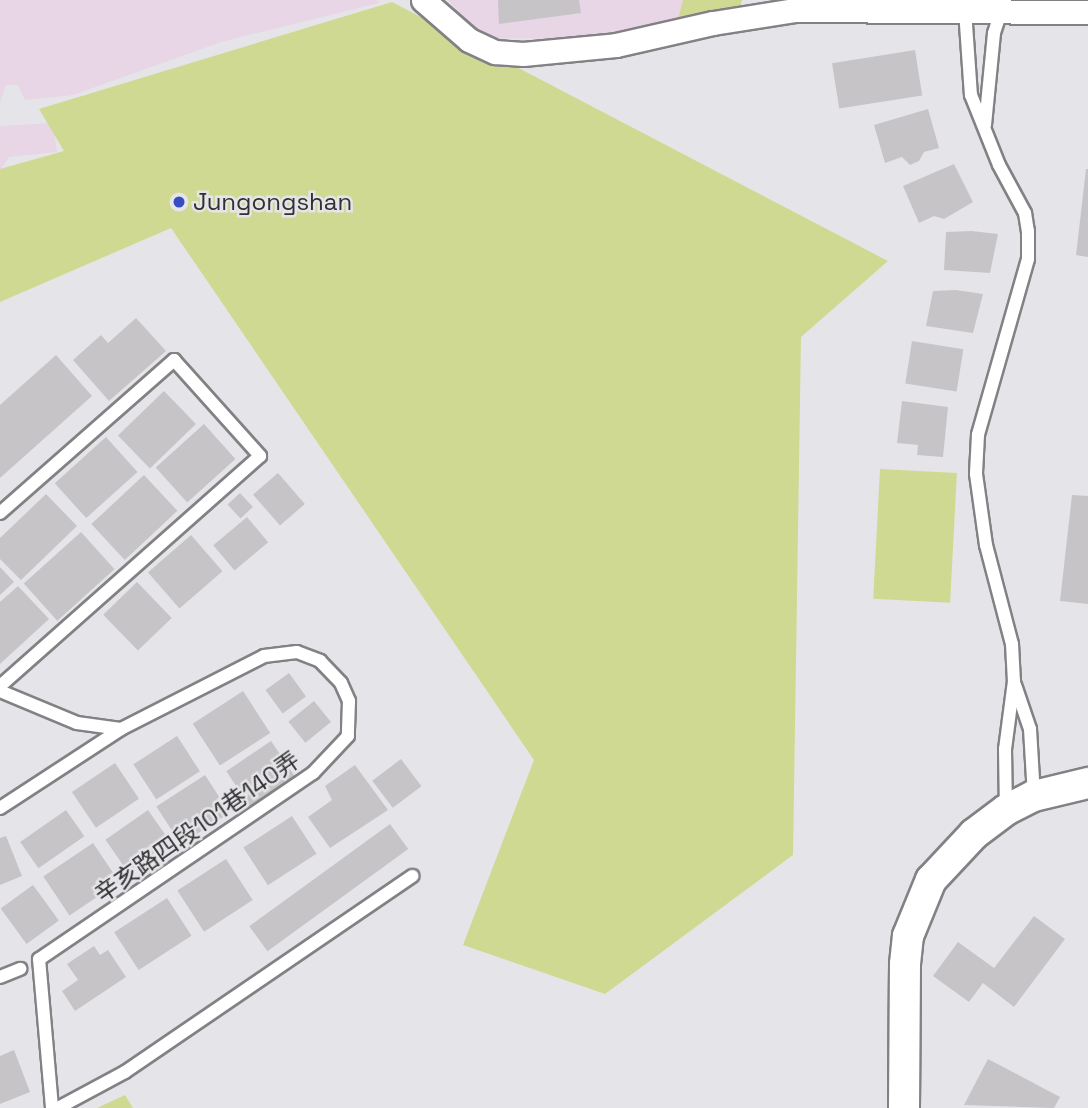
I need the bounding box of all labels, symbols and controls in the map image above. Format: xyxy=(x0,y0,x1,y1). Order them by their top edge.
place label: Jungongshan xyxy=(193,188,352,216)
marker: Jungongshan xyxy=(171,194,187,210)
street label: 辛亥路四段101巷140弄 xyxy=(89,745,305,909)

